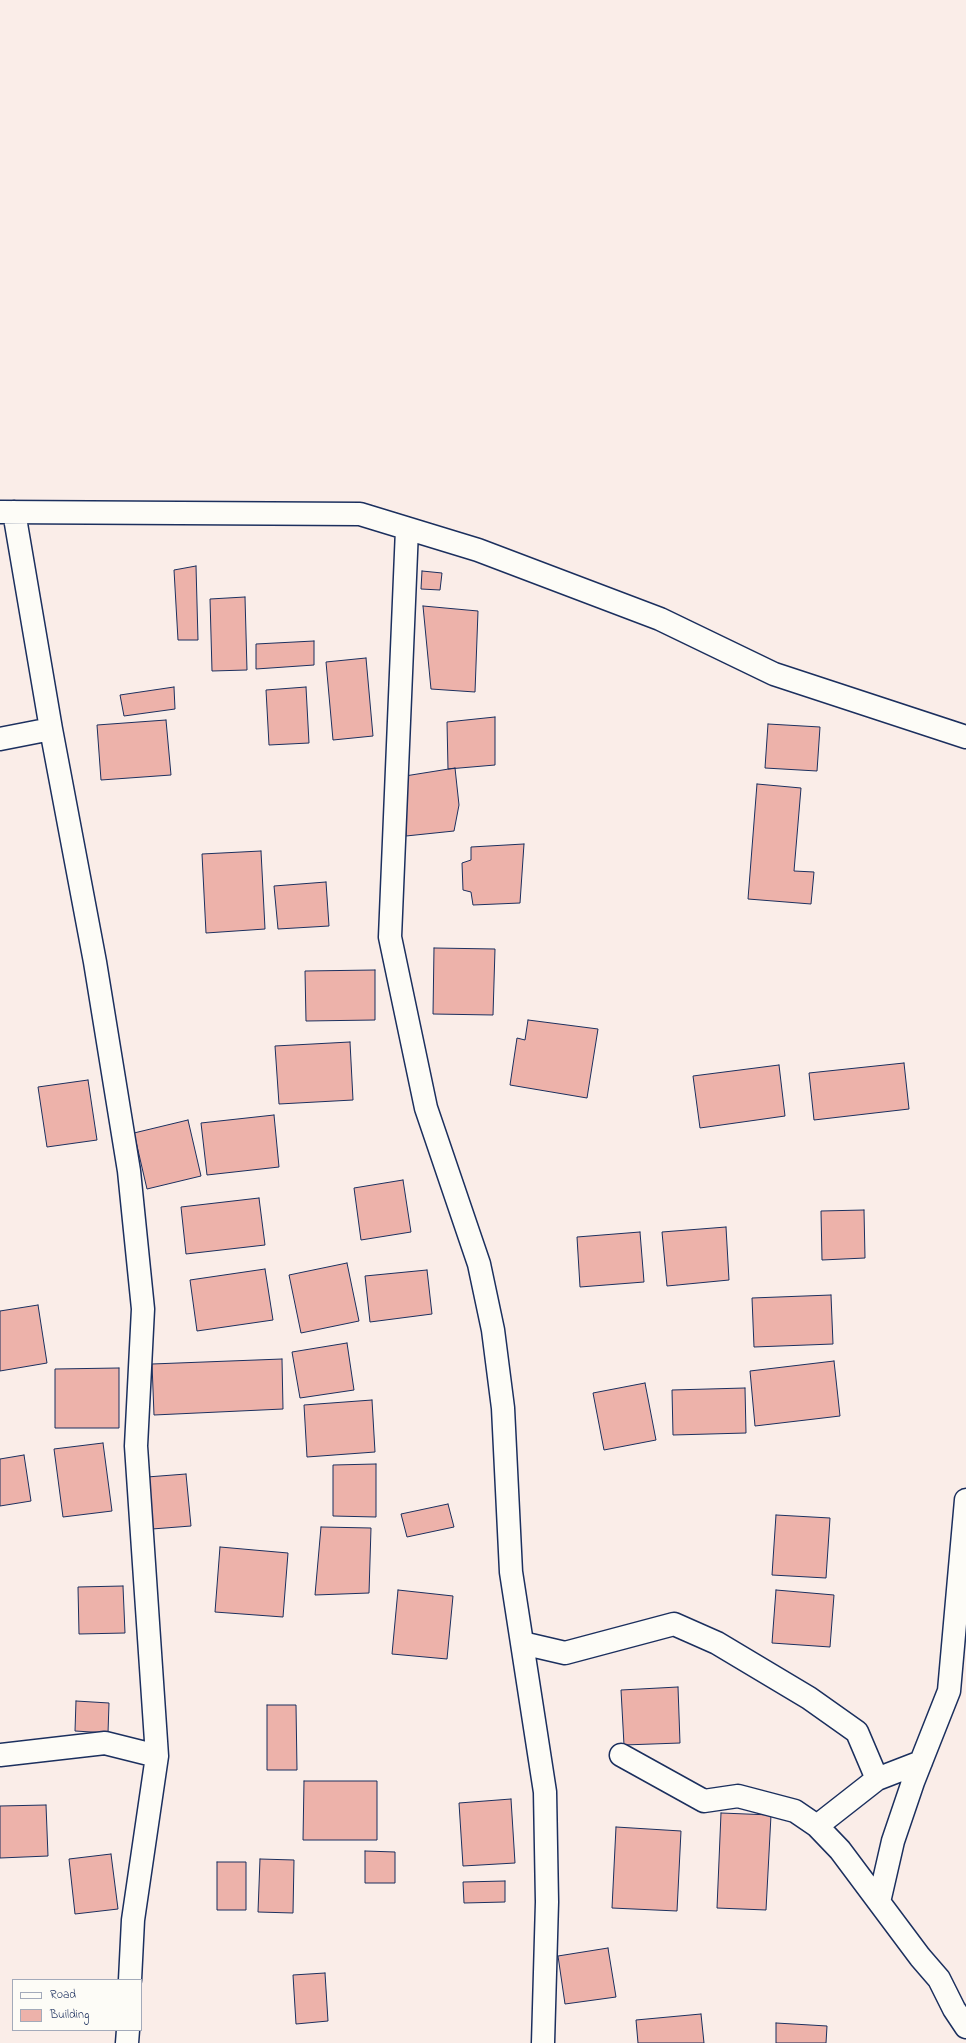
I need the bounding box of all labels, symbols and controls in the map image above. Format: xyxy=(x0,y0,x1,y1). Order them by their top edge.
legend xyxy=(12,1979,142,2031)
text: Road xyxy=(50,1986,76,2004)
text: Building xyxy=(50,2006,89,2024)

